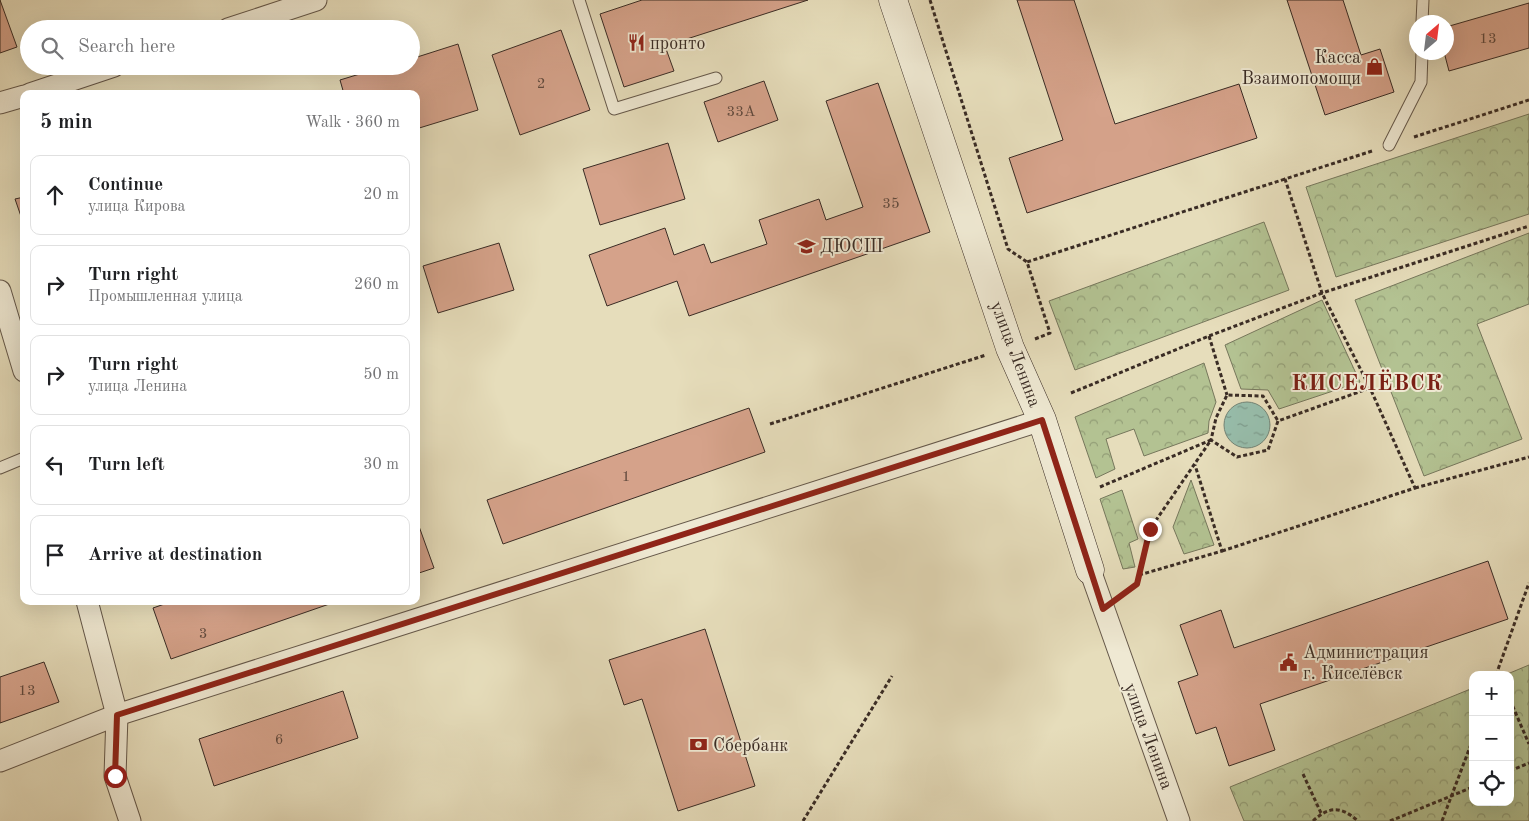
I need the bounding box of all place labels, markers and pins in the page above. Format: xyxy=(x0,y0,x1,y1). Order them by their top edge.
restaurant icon: пронто xyxy=(626,33,646,53)
place label: пронто xyxy=(650,35,705,53)
place label: Касса Взаимопомощи xyxy=(1241,49,1361,88)
shop icon: Касса Взаимопомощи xyxy=(1365,57,1385,77)
school or university icon: ДЮСШ xyxy=(796,236,816,256)
place label: ДЮСШ xyxy=(820,238,883,256)
place label: Администрация г. Киселёвск xyxy=(1303,644,1429,683)
public building icon: Администрация г. Киселёвск xyxy=(1279,652,1299,672)
bank icon: Сбербанк xyxy=(689,735,709,755)
place label: Сбербанк xyxy=(713,737,788,755)

